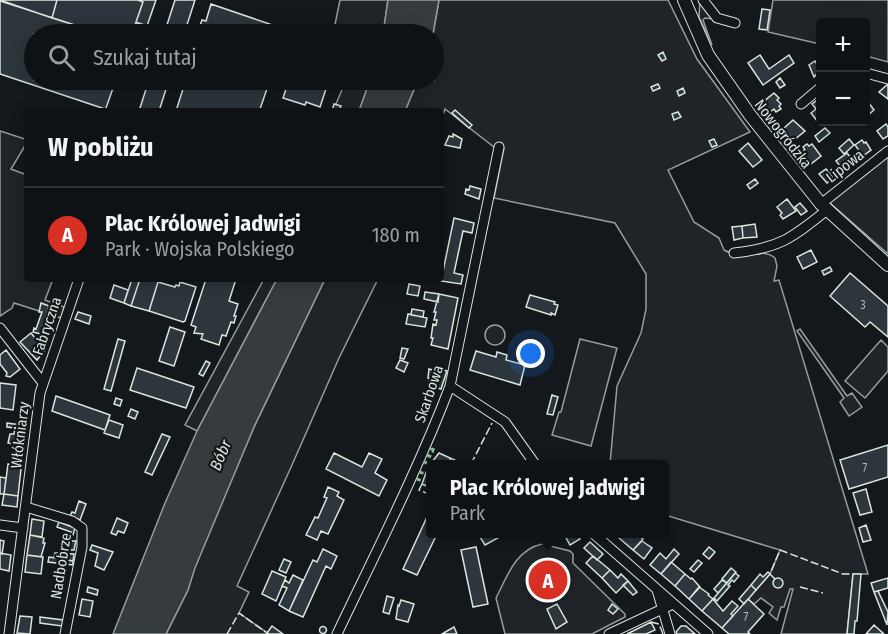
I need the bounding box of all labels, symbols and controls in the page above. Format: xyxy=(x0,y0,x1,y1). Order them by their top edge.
map controls xyxy=(816,18,870,126)
button: + xyxy=(816,18,870,72)
search box xyxy=(24,24,444,90)
icon: search xyxy=(45,41,78,74)
text: Szukaj tutaj xyxy=(93,44,197,71)
button: − xyxy=(816,72,870,126)
street label: Nowogródzka xyxy=(750,96,816,172)
text: W pobliżu xyxy=(48,132,154,163)
street label: Lipowa xyxy=(822,146,868,186)
text: Plac Królowej Jadwigi xyxy=(105,210,301,237)
text: A xyxy=(62,223,73,247)
text: 180 m xyxy=(372,223,420,247)
text: Park · Wojska Polskiego xyxy=(105,237,295,261)
street label: Fabryczna xyxy=(29,294,65,358)
house number: 3 xyxy=(860,298,866,312)
your location xyxy=(516,339,545,368)
street label: Skarbowa xyxy=(411,363,447,425)
street label: Włókniarzy xyxy=(7,400,33,469)
water label: Bóbr xyxy=(206,437,235,473)
popup xyxy=(426,460,669,538)
house number: 7 xyxy=(863,461,868,475)
text: Plac Królowej Jadwigi xyxy=(450,474,645,501)
text: Park xyxy=(450,501,485,525)
street label: Nadbobrze xyxy=(47,532,75,600)
pin: A xyxy=(528,558,568,602)
house number: 7 xyxy=(744,610,749,624)

